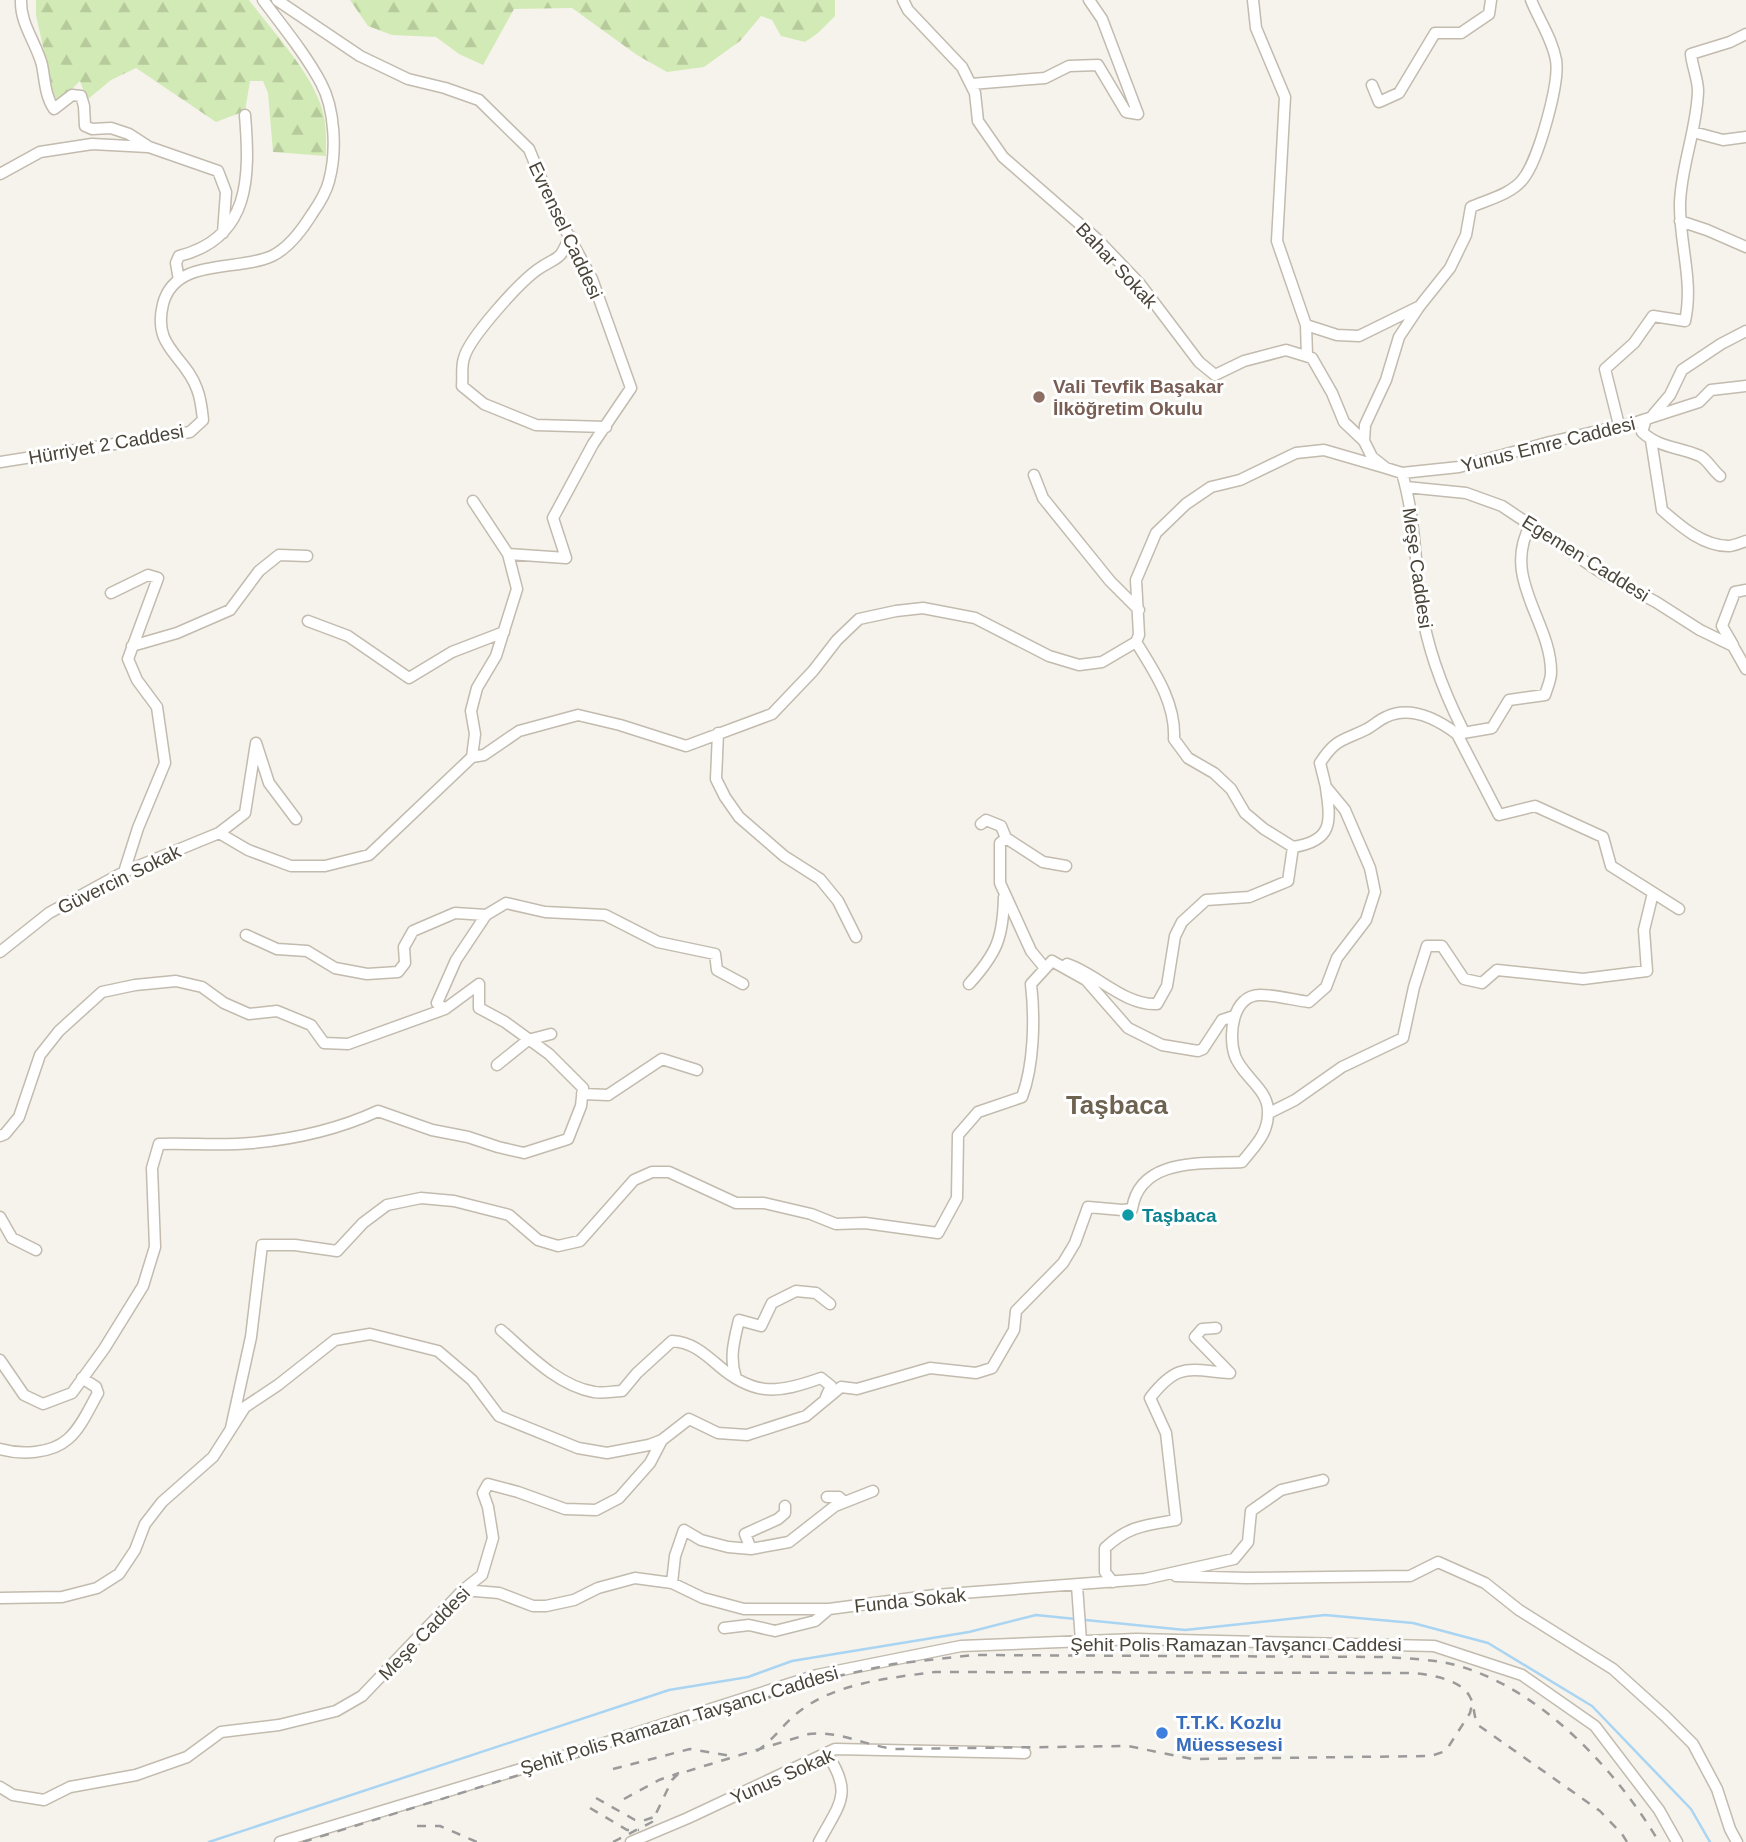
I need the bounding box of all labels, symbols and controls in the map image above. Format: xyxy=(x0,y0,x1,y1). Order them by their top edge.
street label: Evrensel Caddesi xyxy=(525,158,607,302)
street label: Bahar Sokak xyxy=(1072,218,1162,313)
place label: Vali Tevfik Başakar İlköğretim Okulu xyxy=(1053,376,1224,419)
marker: Vali Tevfik Başakar İlköğretim Okulu xyxy=(1031,389,1047,405)
street label: Yunus Emre Caddesi xyxy=(1459,413,1637,476)
street label: Hürriyet 2 Caddesi xyxy=(27,420,185,468)
street label: Meşe Caddesi xyxy=(1399,506,1436,630)
street label: Egemen Caddesi xyxy=(1518,511,1653,606)
street label: Güvercin Sokak xyxy=(54,840,185,918)
district label: Taşbaca xyxy=(1066,1090,1169,1120)
place label: Taşbaca xyxy=(1142,1205,1217,1226)
marker: Taşbaca xyxy=(1120,1207,1136,1223)
street label: Meşe Caddesi xyxy=(375,1582,474,1684)
street label: Funda Sokak xyxy=(853,1584,967,1617)
street label: Şehit Polis Ramazan Tavşancı Caddesi xyxy=(1070,1634,1402,1655)
street label: Şehit Polis Ramazan Tavşancı Caddesi xyxy=(518,1662,841,1779)
place label: T.T.K. Kozlu Müessesesi xyxy=(1176,1712,1283,1755)
marker: T.T.K. Kozlu Müessesesi xyxy=(1154,1725,1170,1741)
street label: Yunus Sokak xyxy=(727,1744,838,1809)

